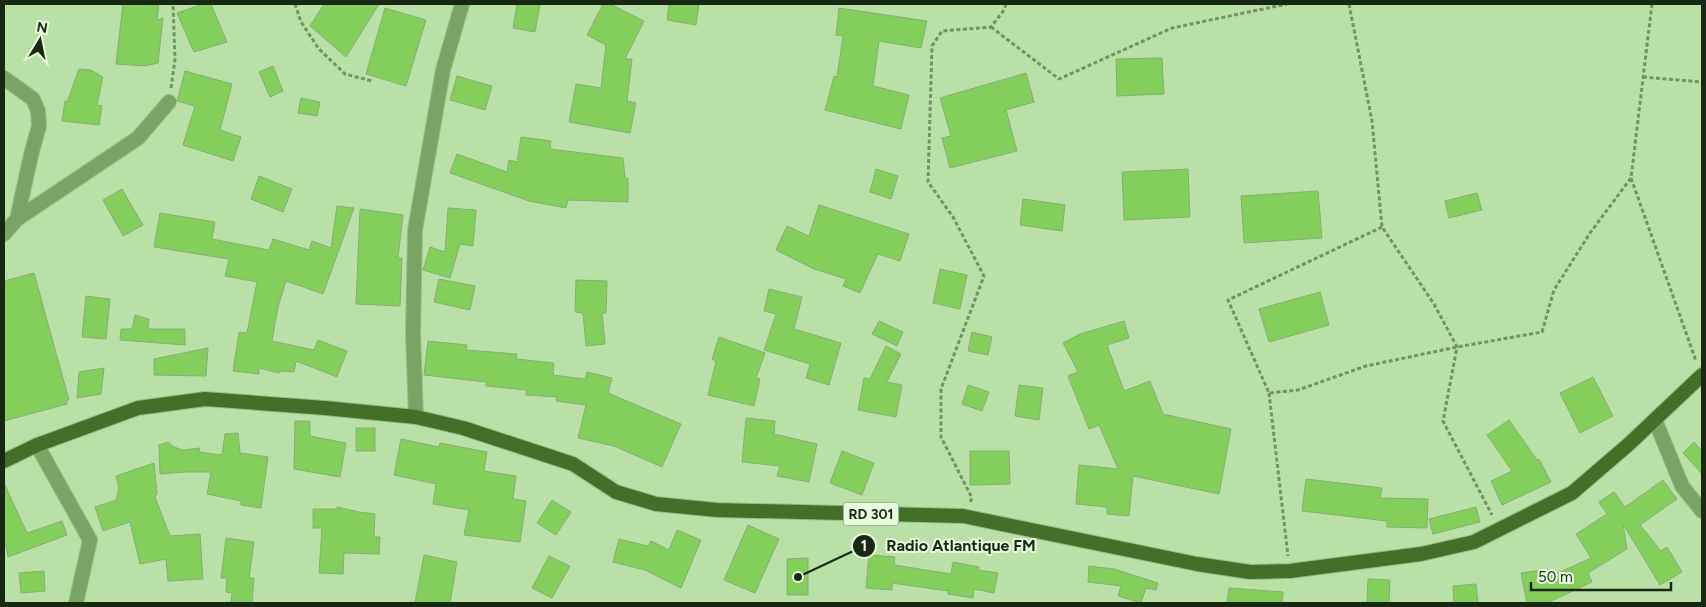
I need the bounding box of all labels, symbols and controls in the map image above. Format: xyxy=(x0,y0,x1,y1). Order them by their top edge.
north arrow xyxy=(15,15,65,65)
text: N xyxy=(35,18,49,37)
road number: RD 301 xyxy=(844,502,898,526)
callout: Radio Atlantique FM xyxy=(851,530,1046,561)
text: Radio Atlantique FM xyxy=(886,536,1036,555)
text: 1 xyxy=(861,537,867,555)
scale bar xyxy=(1531,560,1671,592)
text: 50 m xyxy=(1538,568,1573,586)

